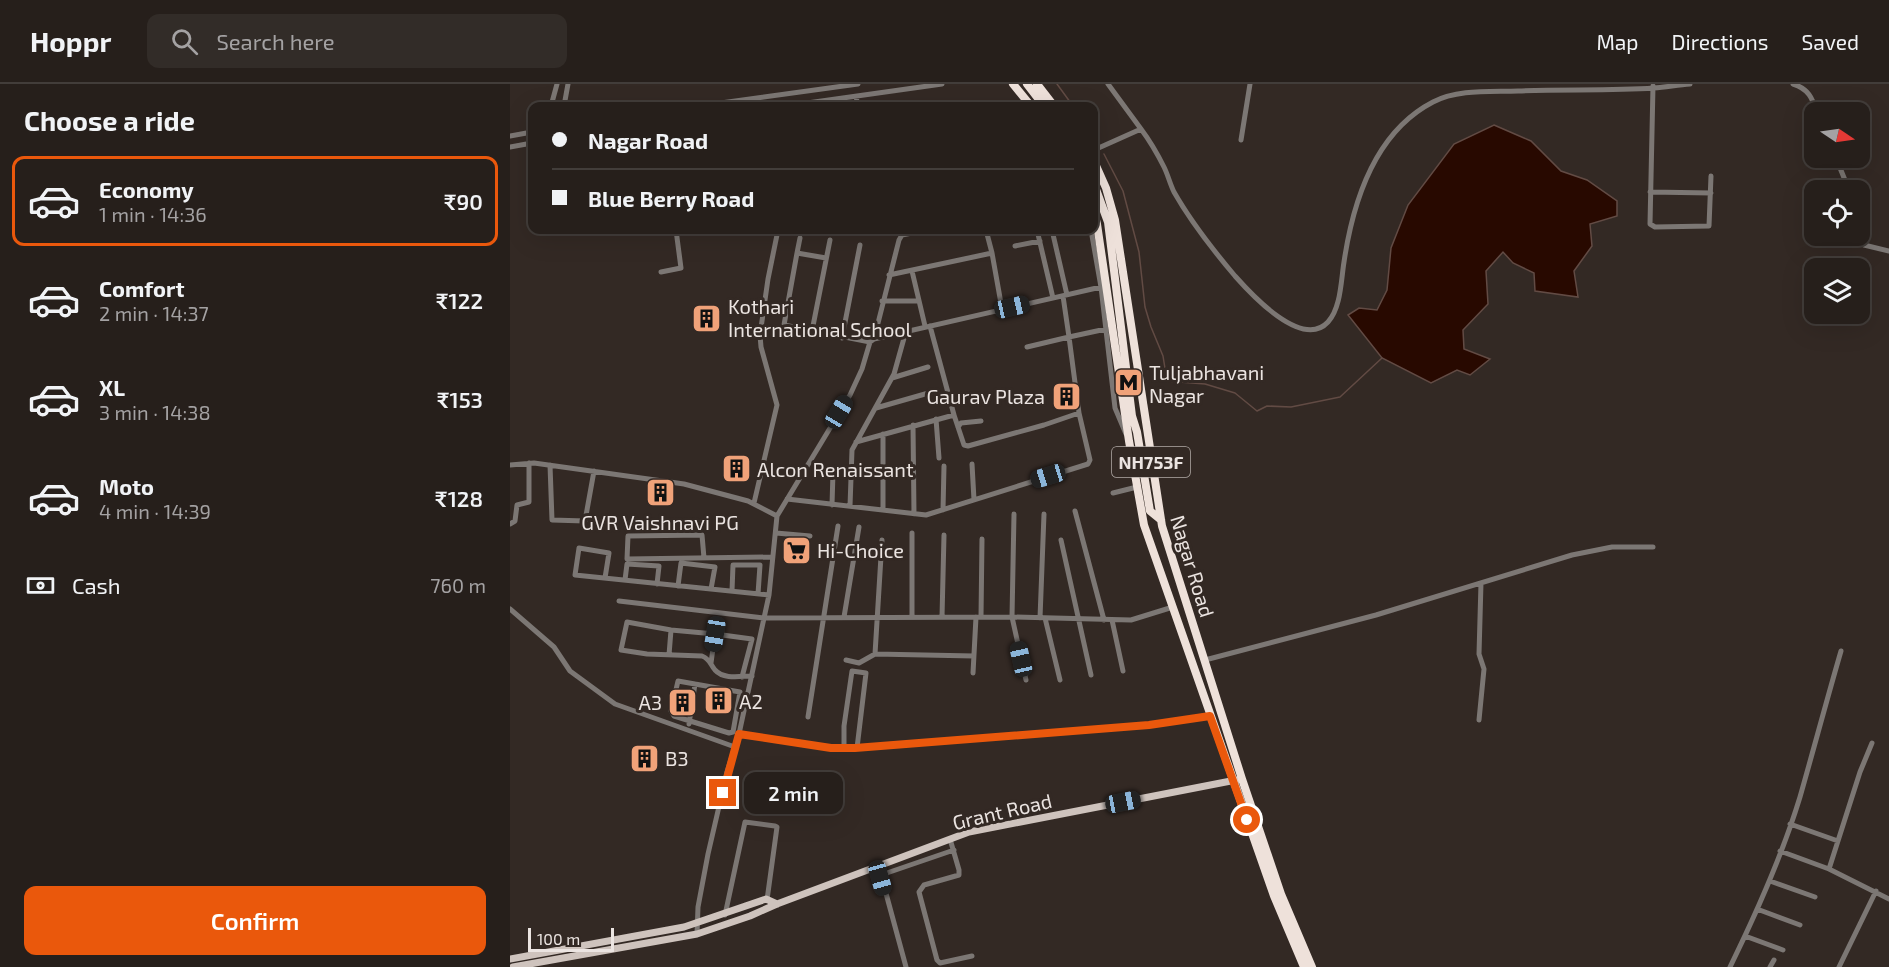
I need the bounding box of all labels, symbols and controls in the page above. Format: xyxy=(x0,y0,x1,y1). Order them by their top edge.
search box xyxy=(147,14,567,68)
text: Hoppr xyxy=(30,24,111,58)
icon: search xyxy=(168,25,201,58)
text: Search here xyxy=(216,28,335,54)
text: Map xyxy=(1596,29,1639,54)
text: Directions xyxy=(1672,29,1768,54)
text: Saved xyxy=(1801,29,1859,54)
north arrow xyxy=(1804,102,1870,168)
map controls xyxy=(1804,102,1870,324)
text: Choose a ride xyxy=(24,104,195,136)
text: Nagar Road xyxy=(588,127,708,153)
icon: car xyxy=(27,174,81,228)
text: Economy xyxy=(99,176,194,202)
button: locate xyxy=(1804,180,1870,246)
text: Blue Berry Road xyxy=(588,185,754,211)
text: ₹90 xyxy=(444,188,483,214)
text: 1 min · 14:36 xyxy=(99,202,207,226)
button: layers xyxy=(1804,258,1870,324)
icon: car xyxy=(27,273,81,327)
text: Comfort xyxy=(99,275,184,301)
text: ₹122 xyxy=(436,287,483,313)
place label: Kothari International School xyxy=(728,294,912,341)
car xyxy=(992,294,1032,320)
text: 2 min · 14:37 xyxy=(99,301,209,325)
building icon: Kothari International School xyxy=(691,302,723,334)
place label: Tuljabhavani Nagar xyxy=(1149,360,1264,407)
metro station icon: Tuljabhavani Nagar xyxy=(1112,367,1144,399)
icon: car xyxy=(27,372,81,426)
text: XL xyxy=(99,374,125,400)
building icon: Gaurav Plaza xyxy=(1050,380,1082,412)
place label: Gaurav Plaza xyxy=(927,384,1045,408)
text: ₹153 xyxy=(437,386,483,412)
car xyxy=(822,392,856,432)
text: 3 min · 14:38 xyxy=(99,400,211,424)
road number: NH753F xyxy=(1112,447,1190,477)
building icon: Alcon Renaissant xyxy=(720,453,752,485)
place label: Alcon Renaissant xyxy=(757,457,914,481)
car xyxy=(1028,462,1068,490)
icon: car xyxy=(27,471,81,525)
text: Moto xyxy=(99,473,154,499)
building icon: GVR Vaishnavi PG xyxy=(644,476,676,508)
text: ₹128 xyxy=(435,485,483,511)
text: 4 min · 14:39 xyxy=(99,499,211,523)
place label: GVR Vaishnavi PG xyxy=(581,510,739,534)
street label: Nagar Road xyxy=(1166,512,1220,620)
supermarket icon: Hi-Choice xyxy=(780,534,812,566)
place label: Hi-Choice xyxy=(817,538,904,562)
icon: cash xyxy=(24,569,57,602)
text: Cash xyxy=(72,572,121,598)
text: 760 m xyxy=(430,573,486,597)
car xyxy=(703,615,727,653)
car xyxy=(1008,639,1034,679)
building icon: A2 xyxy=(702,685,734,717)
building icon: A3 xyxy=(667,686,699,718)
place label: A2 xyxy=(739,689,763,713)
place label: A3 xyxy=(638,690,662,714)
building icon: B3 xyxy=(628,742,660,774)
place label: B3 xyxy=(665,746,689,770)
callout: 2 min xyxy=(744,772,843,814)
route end xyxy=(709,779,736,806)
text: 2 min xyxy=(768,781,819,805)
street label: Grant Road xyxy=(950,788,1054,834)
car xyxy=(1104,790,1142,814)
route start xyxy=(1233,806,1260,833)
car xyxy=(866,858,894,898)
button: Confirm xyxy=(24,886,486,955)
scale bar xyxy=(528,925,614,952)
text: 100 m xyxy=(537,929,580,948)

